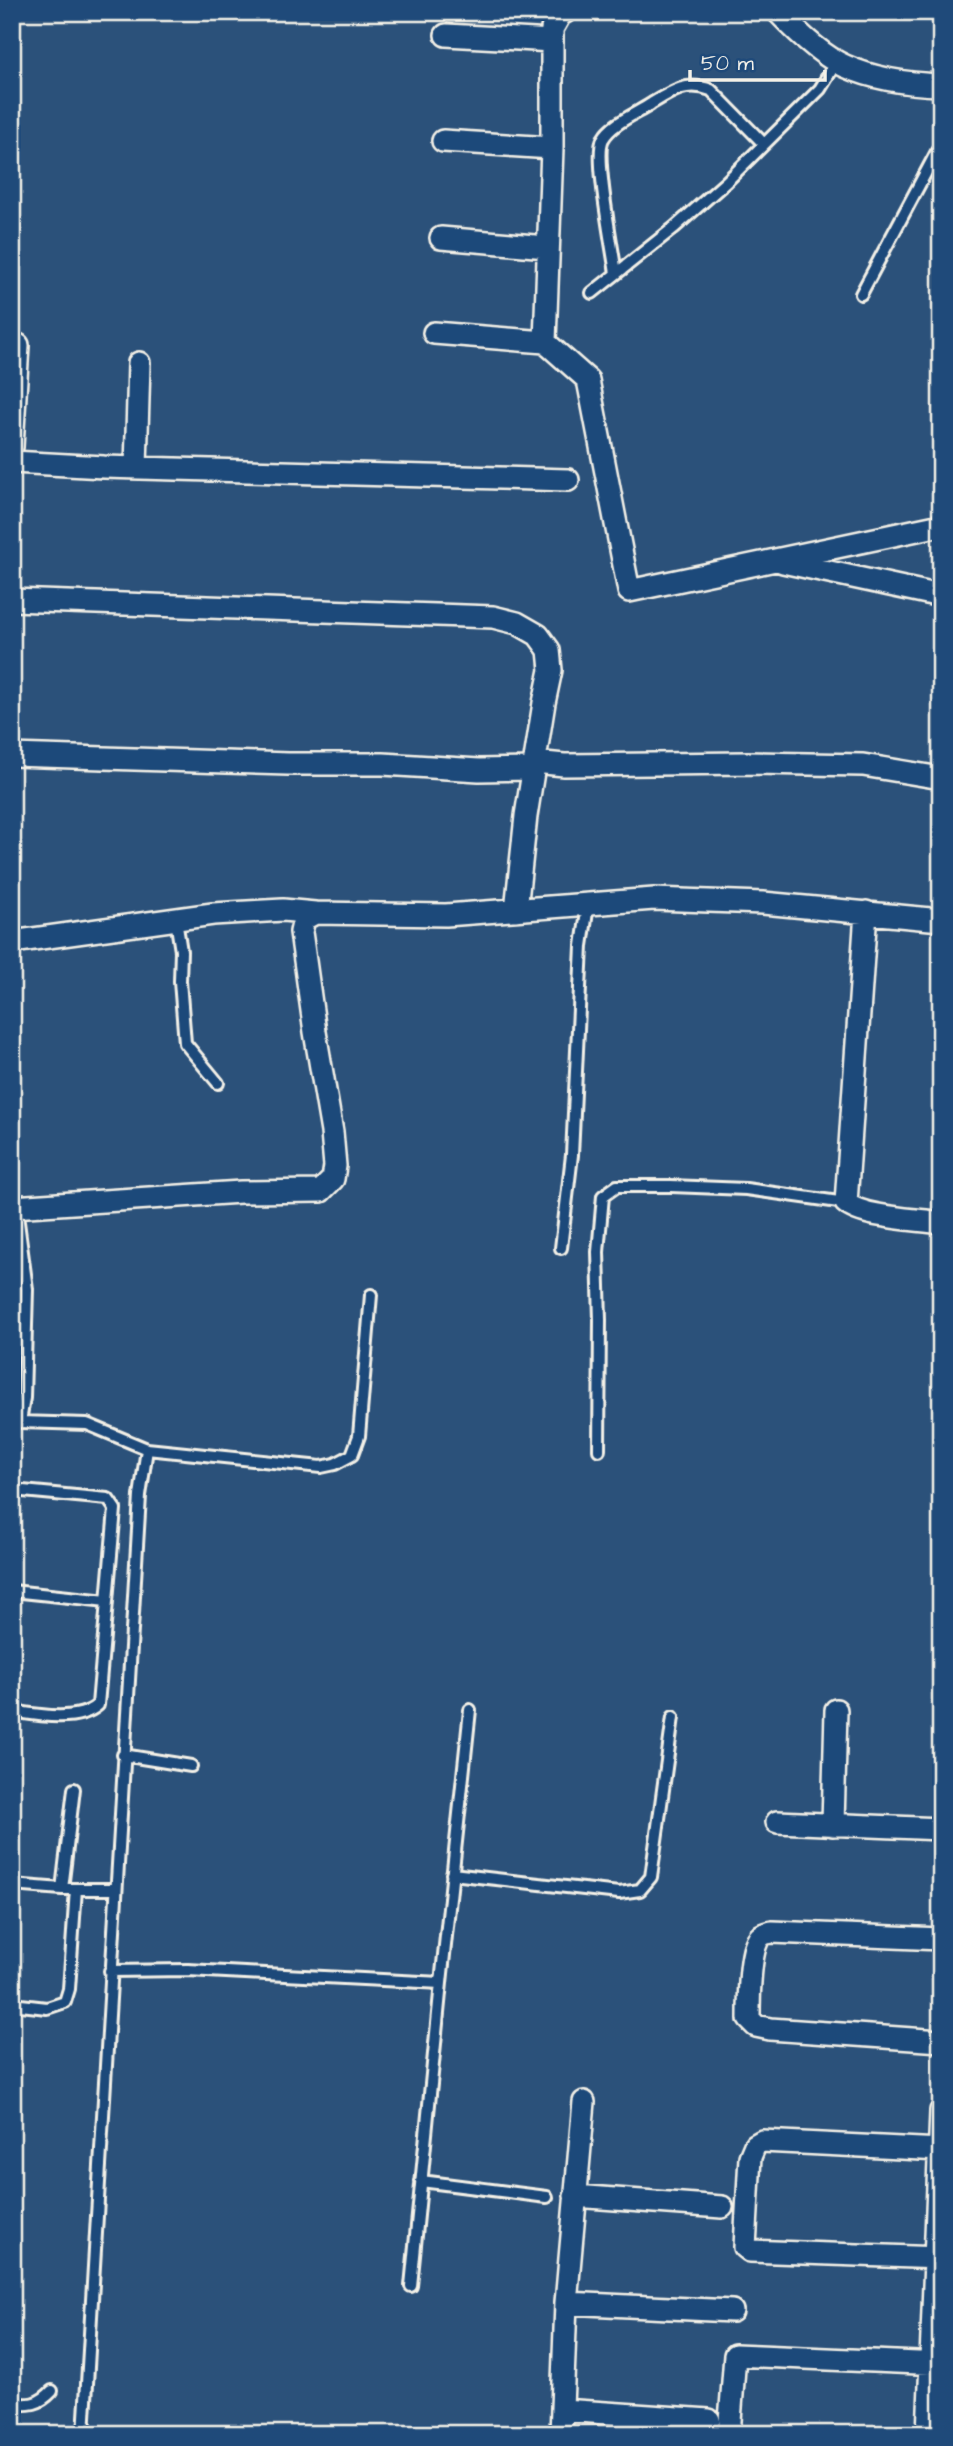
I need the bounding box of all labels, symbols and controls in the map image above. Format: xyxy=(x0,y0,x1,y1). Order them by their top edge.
scale bar xyxy=(690,38,825,82)
text: 50 m xyxy=(701,49,755,78)

